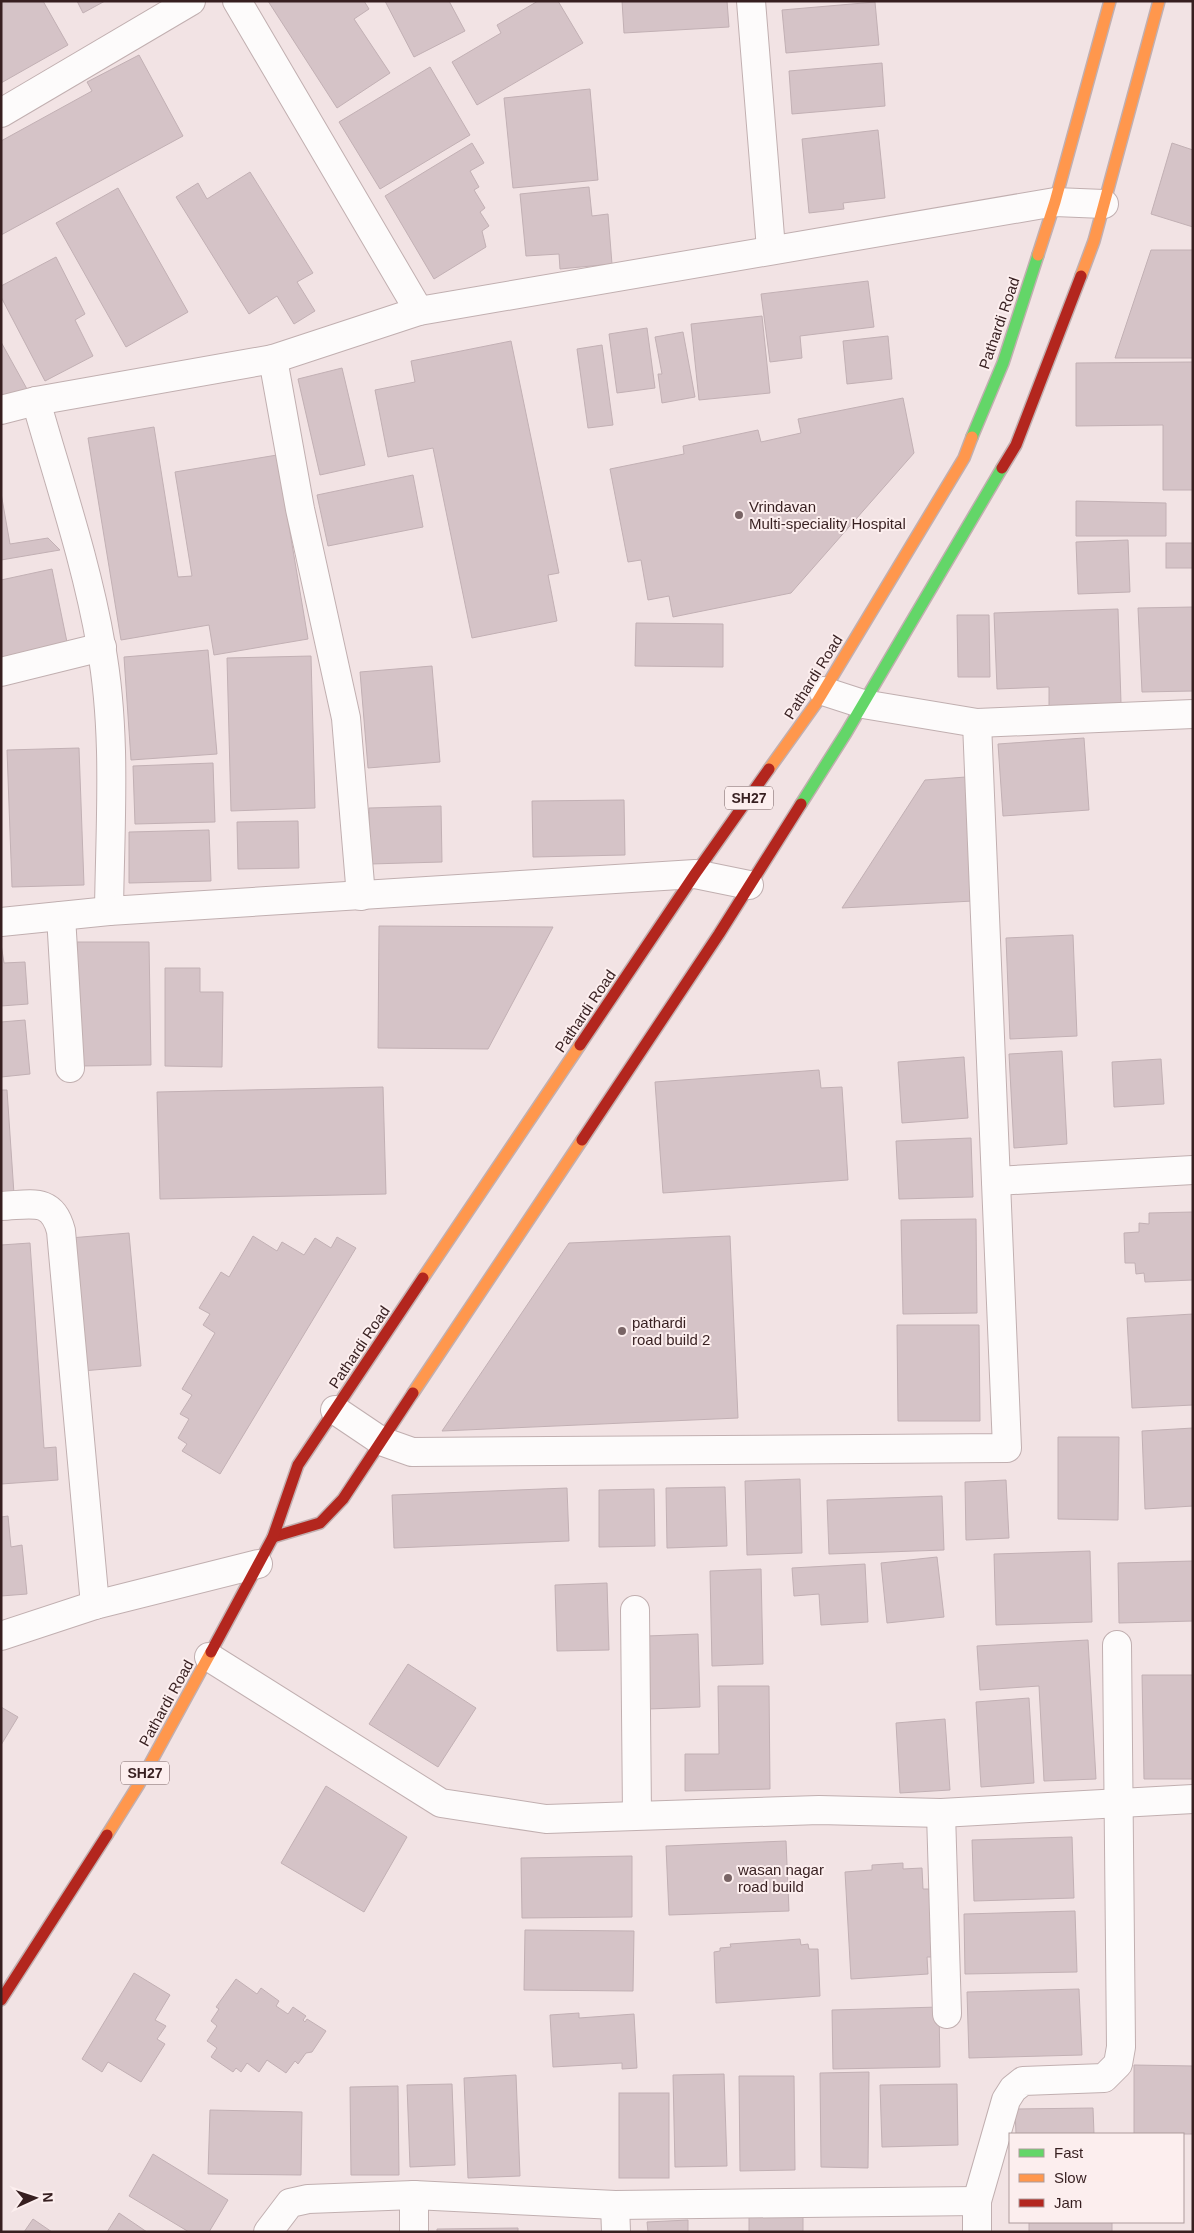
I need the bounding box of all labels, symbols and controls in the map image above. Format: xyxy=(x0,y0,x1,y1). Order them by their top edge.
street label: Pathardi Road xyxy=(975,275,1023,371)
place label: Vrindavan Multi-speciality Hospital xyxy=(749,498,906,532)
marker: Vrindavan Multi-speciality Hospital xyxy=(733,509,745,521)
street label: Pathardi Road xyxy=(780,632,846,722)
road number: SH27 xyxy=(725,786,773,810)
street label: Pathardi Road xyxy=(551,966,619,1056)
street label: Pathardi Road xyxy=(325,1302,393,1392)
place label: pathardi road build 2 xyxy=(632,1314,710,1348)
marker: pathardi road build 2 xyxy=(616,1325,628,1337)
street label: Pathardi Road xyxy=(135,1657,197,1749)
road number: SH27 xyxy=(121,1762,169,1785)
place label: wasan nagar road build xyxy=(737,1861,824,1895)
marker: wasan nagar road build xyxy=(722,1872,734,1884)
legend xyxy=(1009,2133,1184,2223)
text: Fast xyxy=(1054,2144,1084,2161)
text: Slow xyxy=(1054,2169,1087,2186)
north arrow xyxy=(10,2173,60,2223)
text: N xyxy=(40,2192,56,2203)
text: Jam xyxy=(1054,2194,1082,2211)

